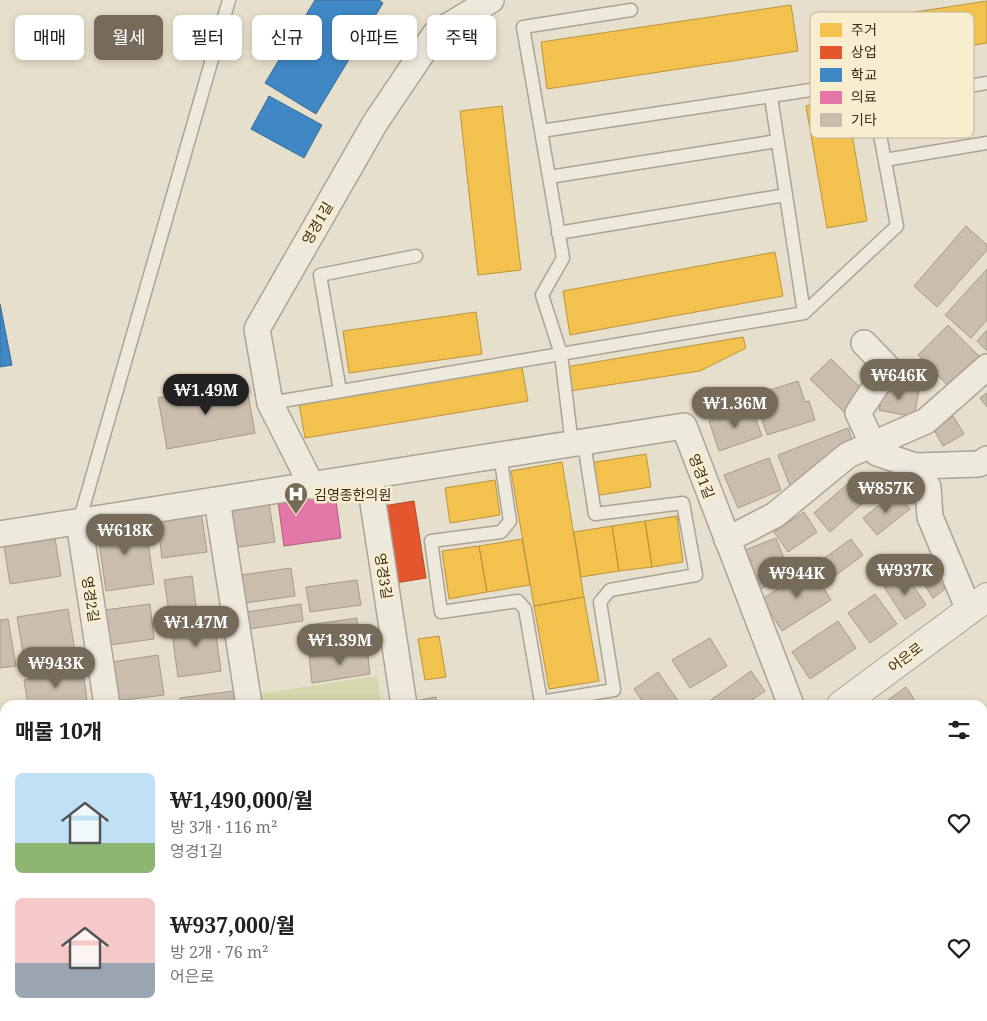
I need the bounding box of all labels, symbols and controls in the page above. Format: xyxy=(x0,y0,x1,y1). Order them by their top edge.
legend xyxy=(810,12,974,138)
chip: 매매 xyxy=(15,15,84,60)
chip: 월세 xyxy=(94,15,163,60)
chip: 필터 xyxy=(173,15,242,60)
chip: 신규 xyxy=(252,15,322,60)
chip: 아파트 xyxy=(332,15,417,60)
chip: 주택 xyxy=(427,15,496,60)
text: 주거 xyxy=(851,20,877,39)
text: 상업 xyxy=(851,42,877,61)
text: 학교 xyxy=(851,65,877,84)
text: 의료 xyxy=(851,87,877,106)
text: 기타 xyxy=(851,110,877,129)
street label: 영경1길 xyxy=(297,198,337,248)
pin: ₩646K xyxy=(864,358,934,401)
text: ₩646K xyxy=(871,364,927,386)
pin: ₩1.49M xyxy=(165,374,247,416)
text: ₩1.49M xyxy=(174,379,238,401)
pin: ₩1.36M xyxy=(694,386,776,429)
text: ₩1.36M xyxy=(703,392,767,414)
street label: 영경1길 xyxy=(685,451,719,501)
pin: ₩857K xyxy=(851,472,921,514)
text: ₩857K xyxy=(858,477,914,499)
hospital icon: 김영종한의원 xyxy=(283,481,309,515)
place label: 김영종한의원 xyxy=(314,485,391,504)
pin: ₩618K xyxy=(90,514,160,556)
text: ₩618K xyxy=(97,519,153,541)
street label: 영경3길 xyxy=(371,552,397,600)
pin: ₩937K xyxy=(870,554,940,596)
pin: ₩944K xyxy=(762,556,832,599)
text: ₩937K xyxy=(877,559,933,581)
text: ₩944K xyxy=(769,562,825,584)
street label: 영경2길 xyxy=(78,575,104,623)
pin: ₩1.47M xyxy=(155,606,237,648)
text: ₩1.47M xyxy=(164,611,228,633)
pin: ₩1.39M xyxy=(299,624,381,666)
text: ₩1.39M xyxy=(308,629,372,651)
street label: 어은로 xyxy=(884,638,926,676)
pin: ₩943K xyxy=(21,646,91,689)
text: ₩943K xyxy=(28,652,84,674)
icon: filters xyxy=(945,716,973,744)
text: 매물 10개 xyxy=(15,717,102,745)
text: ₩1,490,000/월 xyxy=(170,786,313,814)
icon: home xyxy=(55,793,115,853)
icon: heart xyxy=(945,809,973,837)
text: 방 3개 · 116 m² xyxy=(170,816,277,838)
text: 영경1길 xyxy=(170,840,223,862)
text: ₩937,000/월 xyxy=(170,911,295,939)
icon: home xyxy=(55,918,115,978)
icon: heart xyxy=(945,934,973,962)
text: 방 2개 · 76 m² xyxy=(170,941,268,963)
text: 어은로 xyxy=(170,965,214,987)

